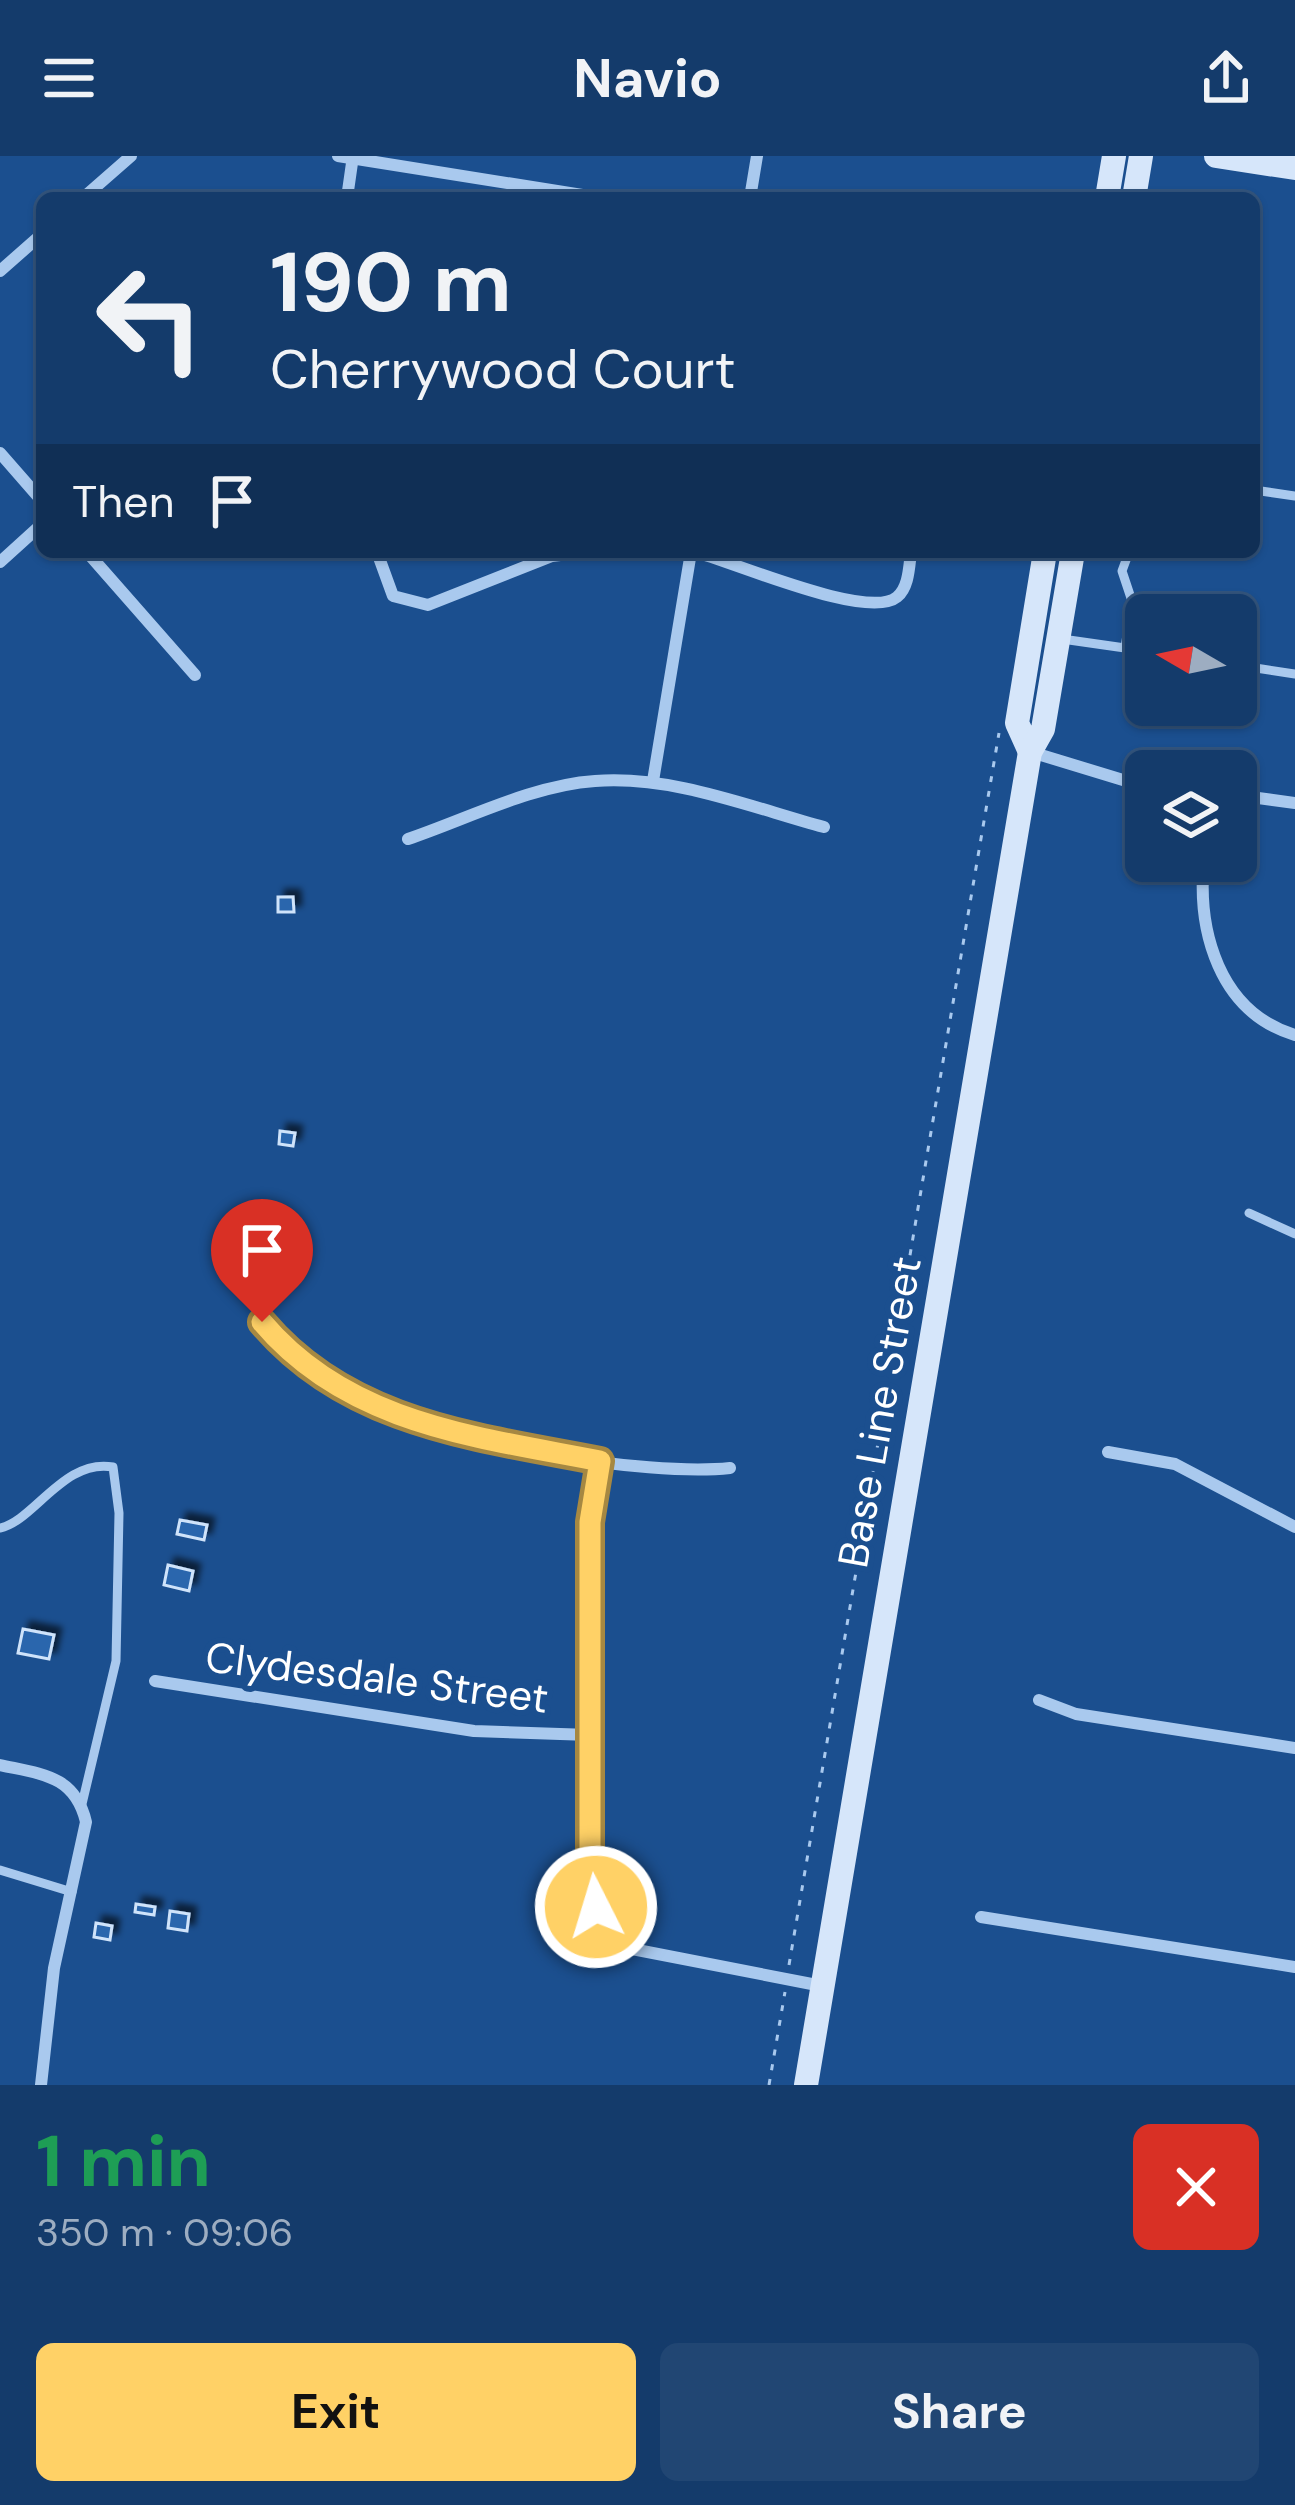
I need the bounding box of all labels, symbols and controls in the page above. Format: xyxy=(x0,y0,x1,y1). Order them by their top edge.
text: Navio xyxy=(573,43,722,114)
icon: menu xyxy=(36,45,102,111)
icon: share xyxy=(1193,45,1259,111)
text: 190 m xyxy=(270,228,512,337)
icon: left xyxy=(72,240,228,396)
text: Cherrywood Court xyxy=(270,334,736,405)
icon: arrive xyxy=(199,468,265,534)
text: Then xyxy=(72,472,175,531)
north arrow xyxy=(1125,594,1257,726)
map controls xyxy=(1125,594,1257,882)
button: layers xyxy=(1125,750,1257,882)
pin xyxy=(211,1199,313,1322)
icon: arrive xyxy=(229,1217,295,1283)
street label: Base Line Street xyxy=(825,1252,934,1572)
street label: Clydesdale Street xyxy=(202,1629,551,1726)
position arrow xyxy=(533,1844,659,1970)
text: 1 min xyxy=(36,2115,211,2208)
button: close xyxy=(1133,2124,1259,2250)
text: 350 m · 09:06 xyxy=(36,2207,293,2258)
button: Exit xyxy=(36,2343,636,2481)
button: Share xyxy=(660,2343,1259,2481)

